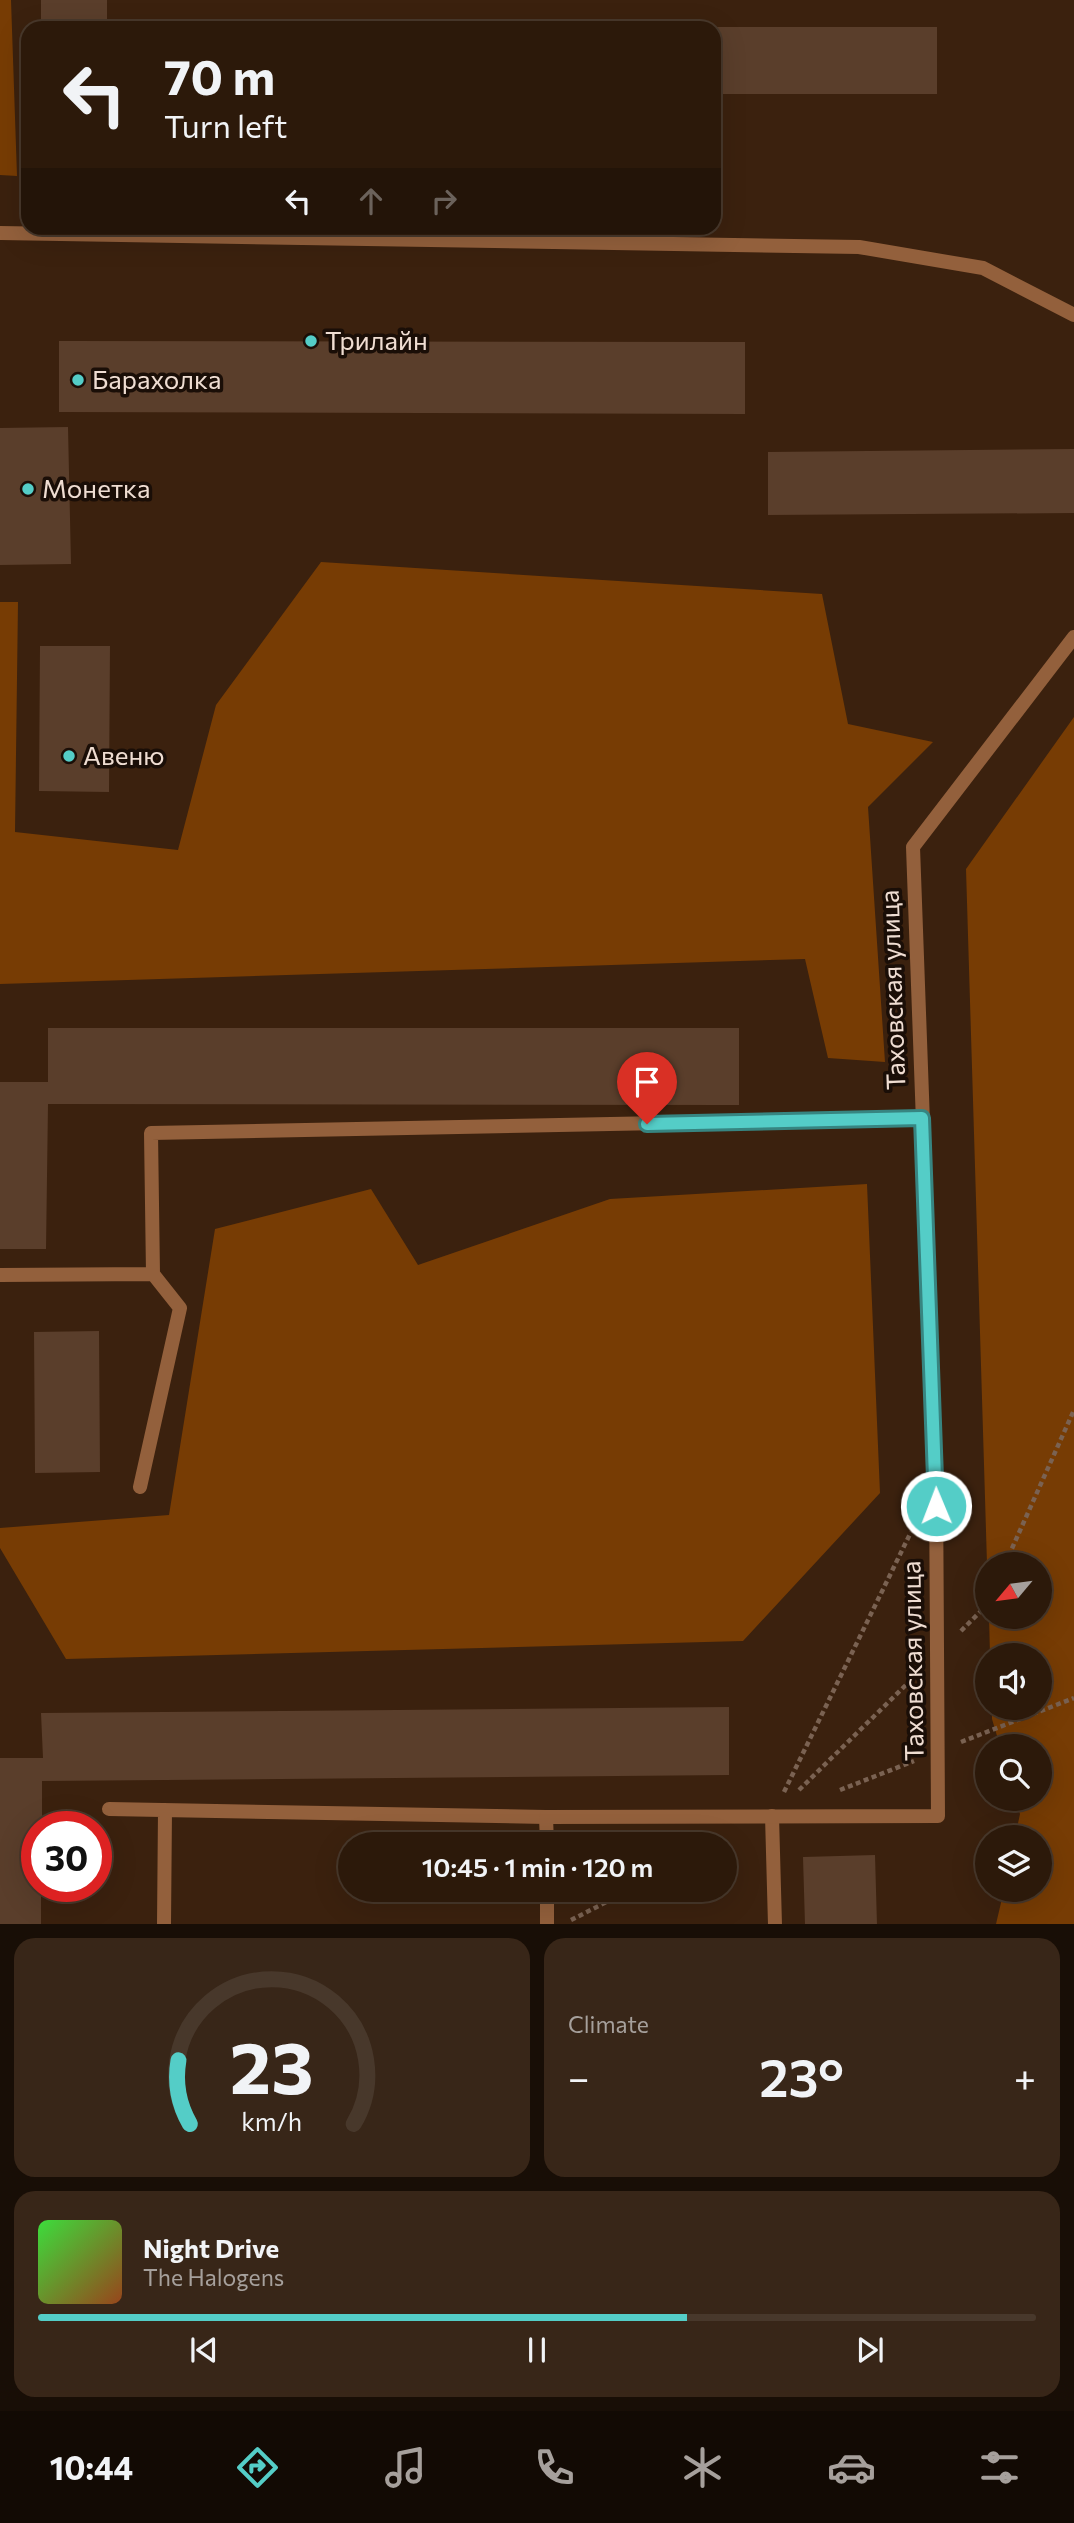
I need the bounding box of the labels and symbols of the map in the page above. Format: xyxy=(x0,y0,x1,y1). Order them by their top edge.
place label: Трилайн xyxy=(325,324,428,355)
marker: Трилайн xyxy=(303,333,319,349)
place label: Барахолка xyxy=(92,363,221,394)
marker: Барахолка xyxy=(70,372,86,388)
place label: Монетка xyxy=(42,472,151,503)
marker: Монетка xyxy=(20,481,36,497)
place label: Авеню xyxy=(83,739,165,770)
marker: Авеню xyxy=(61,748,77,764)
street label: Таховская улица xyxy=(873,889,910,1091)
pin xyxy=(617,1052,677,1124)
position arrow xyxy=(899,1469,973,1543)
north arrow xyxy=(975,1552,1052,1629)
street label: Таховская улица xyxy=(894,1561,929,1762)
speed limit sign: 30 xyxy=(21,1811,112,1902)

